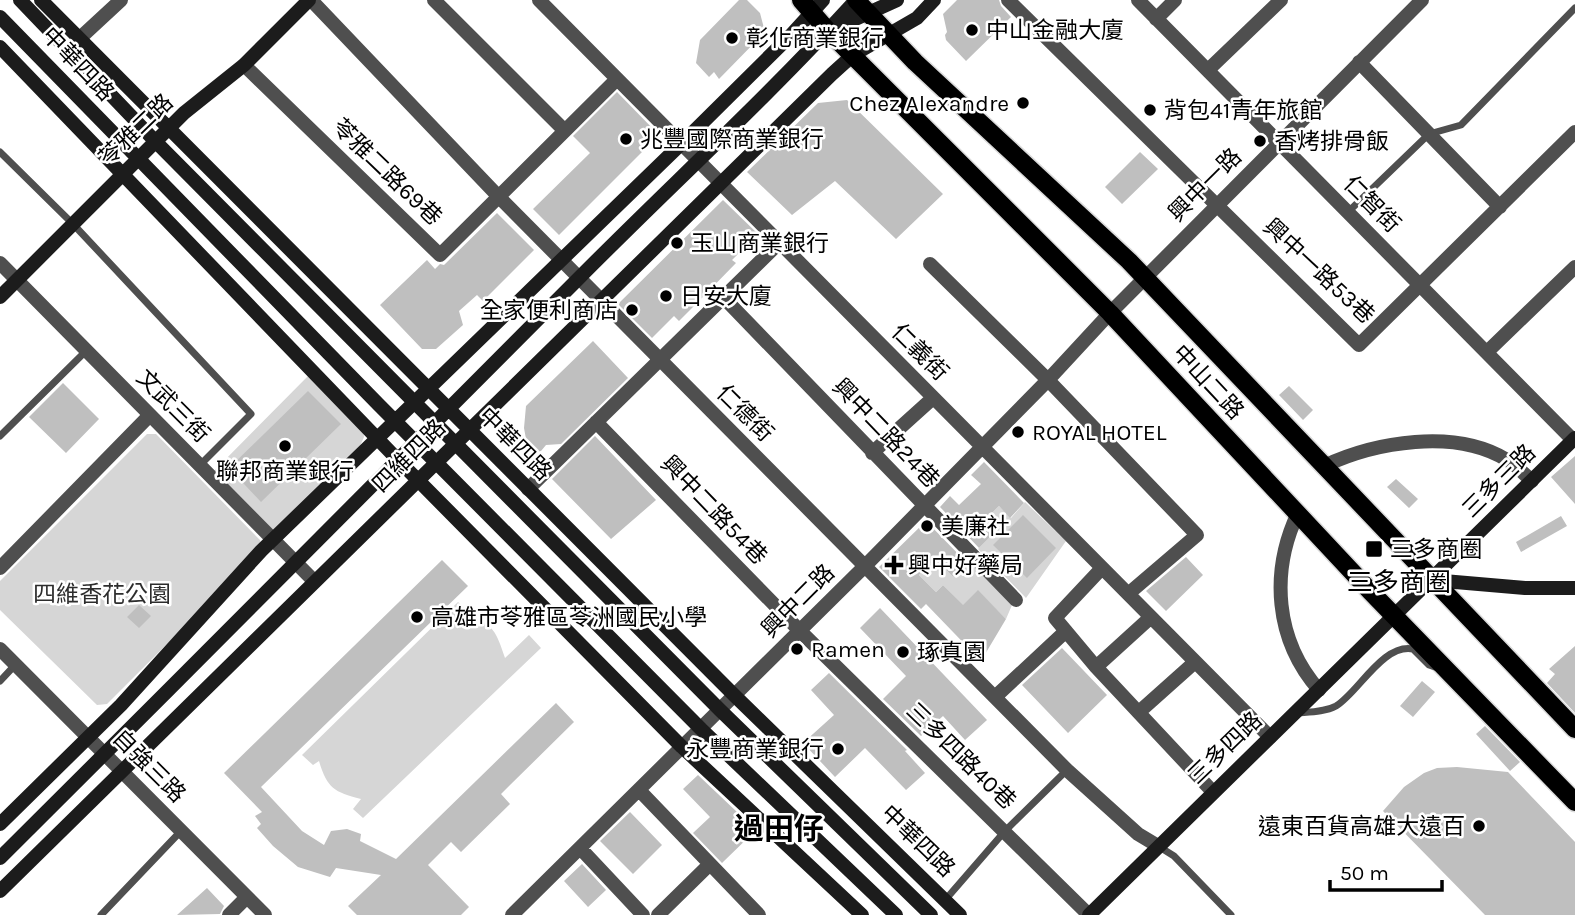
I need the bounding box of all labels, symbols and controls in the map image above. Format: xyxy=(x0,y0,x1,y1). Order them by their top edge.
place label: 中山金融大廈 xyxy=(986,17,1124,44)
street label: 中華四路 xyxy=(36,22,120,106)
marker: 中山金融大廈 xyxy=(964,22,980,38)
place label: 彰化商業銀行 xyxy=(746,25,884,52)
marker: 彰化商業銀行 xyxy=(724,30,740,46)
street label: 苓雅二路 xyxy=(94,88,178,172)
place label: Chez Alexandre xyxy=(849,90,1009,117)
marker: Chez Alexandre xyxy=(1015,95,1031,111)
place label: 背包41青年旅館 xyxy=(1164,97,1322,124)
marker: 背包41青年旅館 xyxy=(1142,102,1158,118)
street label: 苓雅二路69巷 xyxy=(327,113,447,231)
place label: 兆豐國際商業銀行 xyxy=(640,126,824,153)
place label: 香烤排骨飯 xyxy=(1274,128,1389,155)
marker: 兆豐國際商業銀行 xyxy=(618,131,634,147)
marker: 香烤排骨飯 xyxy=(1252,133,1268,149)
street label: 興中一路 xyxy=(1163,143,1247,227)
street label: 仁智街 xyxy=(1338,170,1406,238)
street label: 興中一路53巷 xyxy=(1258,213,1380,329)
place label: 玉山商業銀行 xyxy=(691,230,829,257)
marker: 玉山商業銀行 xyxy=(669,235,685,251)
place label: 日安大廈 xyxy=(680,283,772,310)
marker: 日安大廈 xyxy=(658,288,674,304)
place label: 全家便利商店 xyxy=(480,297,618,324)
marker: 全家便利商店 xyxy=(624,302,640,318)
street label: 仁義街 xyxy=(886,318,954,386)
street label: 中山二路 xyxy=(1167,339,1249,425)
street label: 文武三街 xyxy=(131,364,215,448)
street label: 興中二路24巷 xyxy=(827,373,945,493)
street label: 仁德街 xyxy=(711,379,779,447)
street label: 中華四路 xyxy=(473,402,557,486)
street label: 四維四路 xyxy=(367,414,451,498)
place label: ROYAL HOTEL xyxy=(1032,419,1167,446)
marker: ROYAL HOTEL xyxy=(1010,424,1026,440)
marker: 聯邦商業銀行 xyxy=(277,438,293,454)
street label: 三多三路 xyxy=(1457,439,1541,523)
street label: 興中二路54巷 xyxy=(655,450,773,570)
place label: 聯邦商業銀行 xyxy=(216,458,354,485)
place label: 美廉社 xyxy=(941,513,1010,540)
marker: 美廉社 xyxy=(919,518,935,534)
place label: 三多商圈 xyxy=(1390,536,1482,563)
marker: 三多商圈 xyxy=(1364,539,1384,559)
place label: 興中好藥局 xyxy=(908,552,1023,579)
marker: 興中好藥局 xyxy=(886,557,902,573)
street label: 興中二路 xyxy=(756,559,840,643)
district label: 三多商圈 xyxy=(1347,567,1451,598)
park label: 四維香花公園 xyxy=(33,581,171,608)
place label: 高雄市苓雅區苓洲國民小學 xyxy=(431,604,707,631)
marker: 高雄市苓雅區苓洲國民小學 xyxy=(409,609,425,625)
place label: Ramen xyxy=(811,636,885,663)
place label: 琢真園 xyxy=(917,639,986,666)
marker: Ramen xyxy=(789,641,805,657)
marker: 琢真園 xyxy=(895,644,911,660)
street label: 三多四路40巷 xyxy=(901,697,1021,815)
street label: 三多四路 xyxy=(1183,706,1267,790)
street label: 自強三路 xyxy=(107,724,191,808)
place label: 永豐商業銀行 xyxy=(686,736,824,763)
marker: 永豐商業銀行 xyxy=(830,741,846,757)
street label: 中華四路 xyxy=(876,799,960,883)
district label: 過田仔 xyxy=(734,811,824,847)
place label: 遠東百貨高雄大遠百 xyxy=(1258,813,1465,840)
marker: 遠東百貨高雄大遠百 xyxy=(1471,818,1487,834)
scale bar xyxy=(1330,848,1442,892)
text: 50 m xyxy=(1340,861,1389,885)

